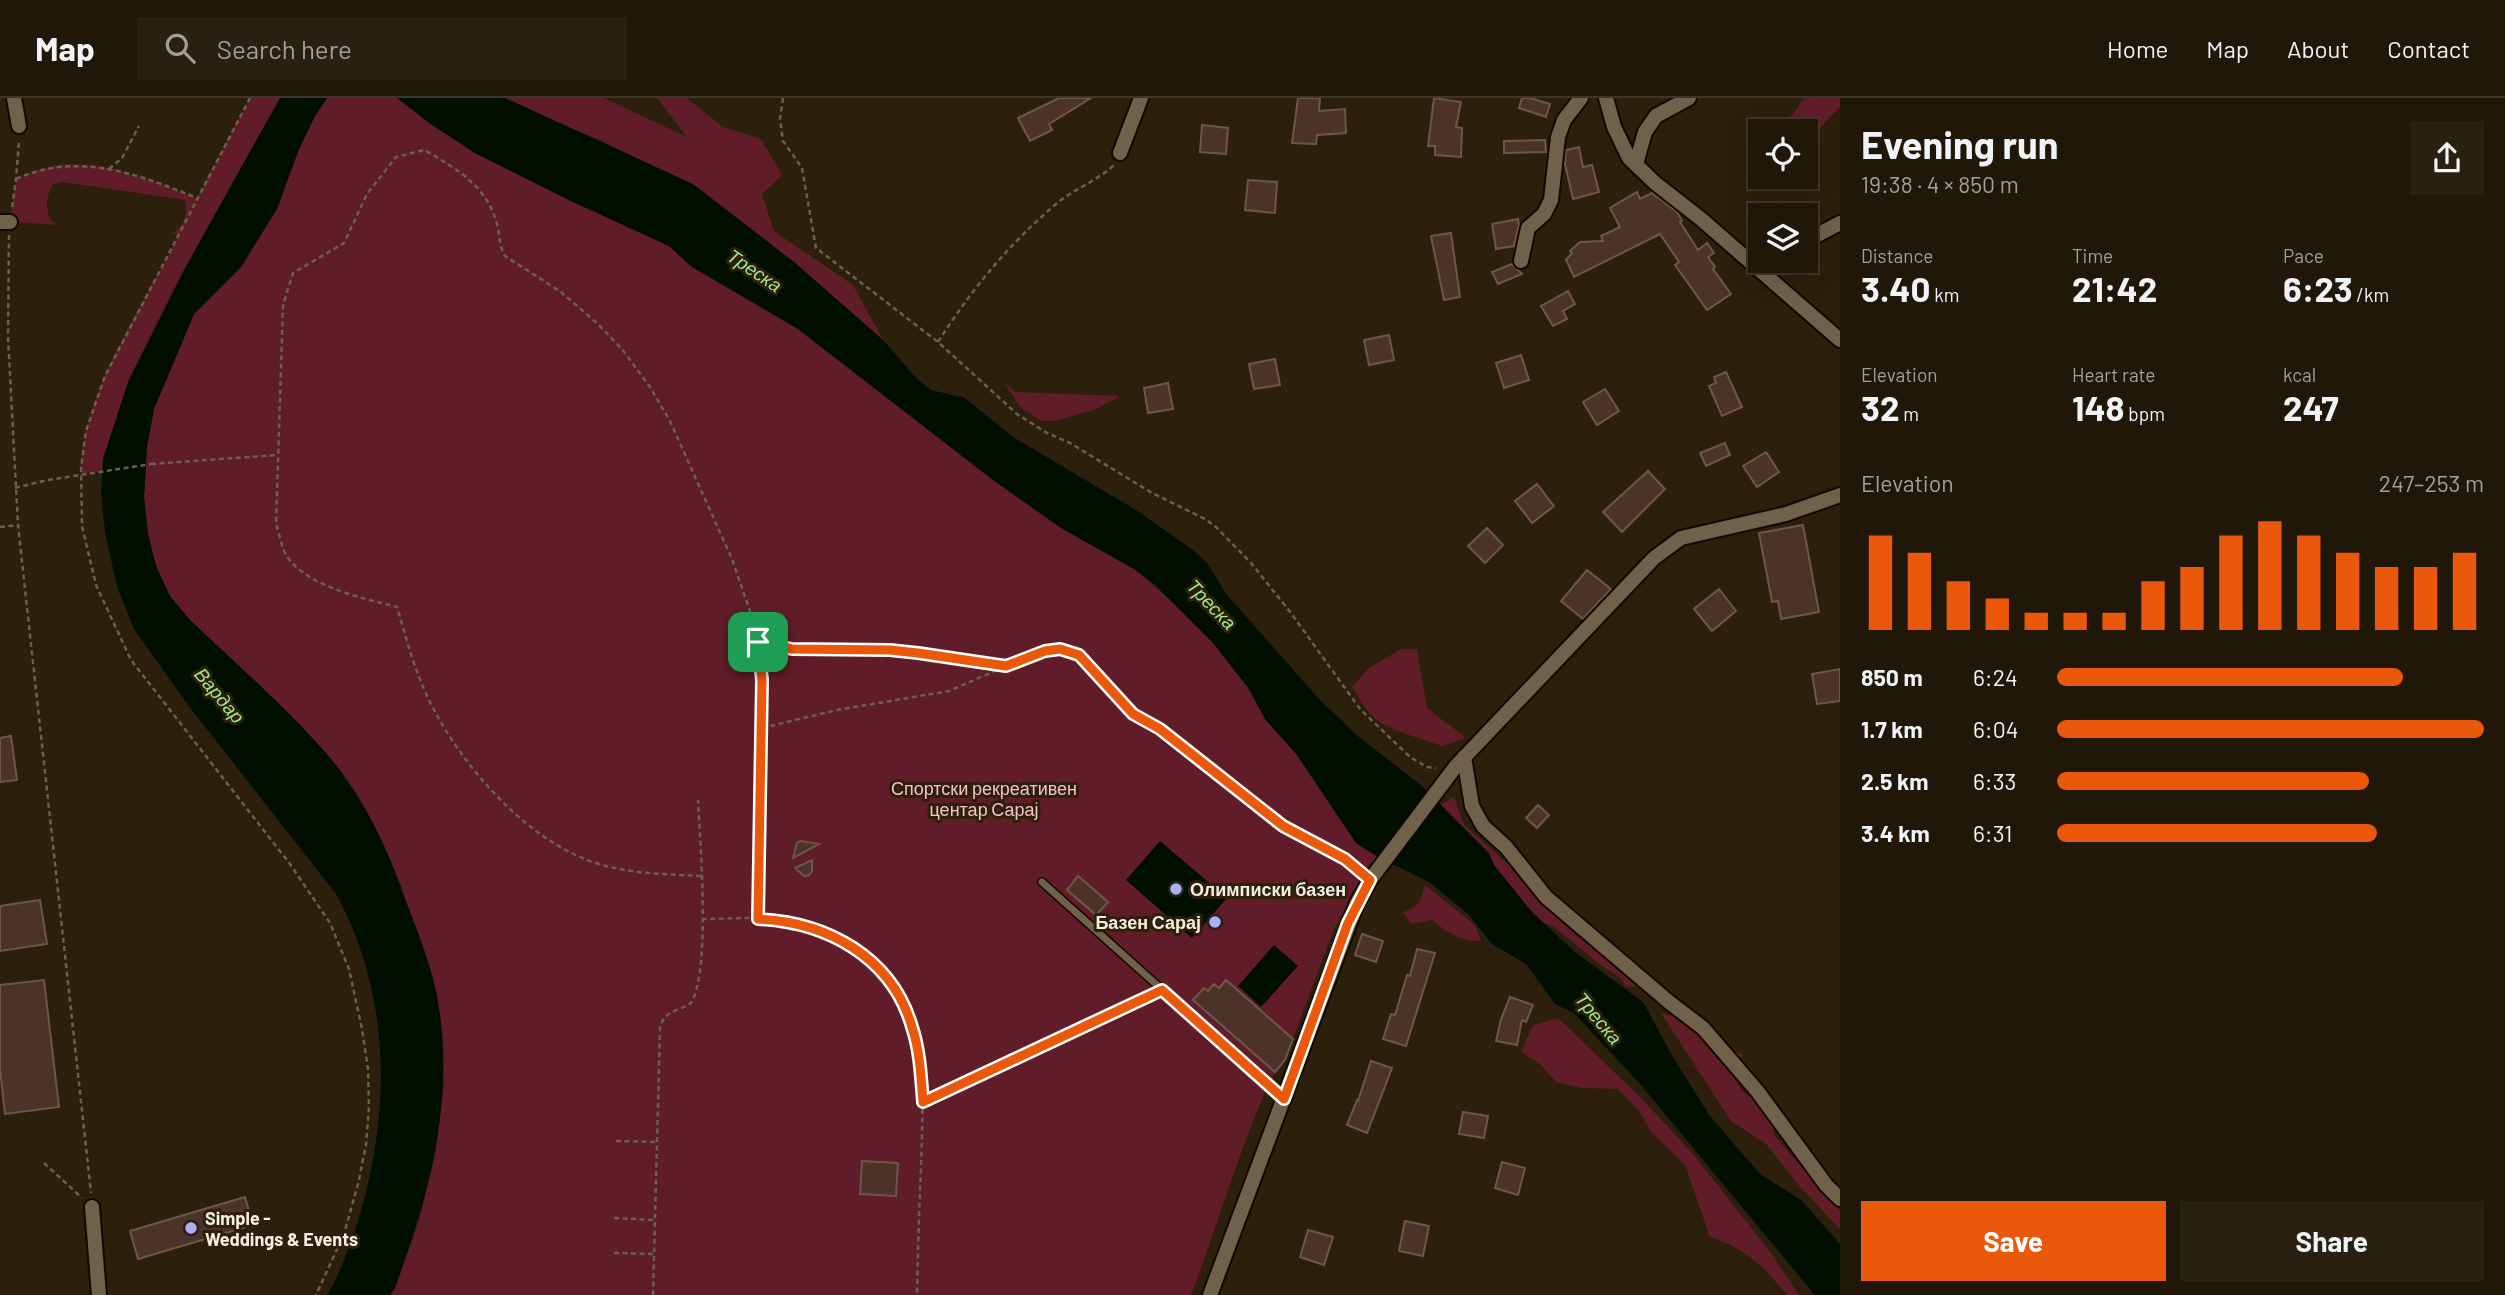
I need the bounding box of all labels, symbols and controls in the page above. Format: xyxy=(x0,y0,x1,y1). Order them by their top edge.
search box xyxy=(137,17,627,80)
text: Map xyxy=(35,28,95,68)
icon: search xyxy=(161,29,199,67)
text: Search here xyxy=(217,33,352,64)
text: Home xyxy=(2107,34,2168,63)
text: Map xyxy=(2206,34,2249,63)
text: About xyxy=(2287,34,2349,63)
text: Contact xyxy=(2387,34,2470,63)
map controls xyxy=(1748,119,1818,273)
button: locate xyxy=(1748,119,1818,189)
text: Evening run xyxy=(1861,121,2059,167)
button: share xyxy=(2410,121,2484,195)
text: 19:38 · 4 × 850 m xyxy=(1861,170,2019,198)
button: layers xyxy=(1748,203,1818,273)
water label: Треска xyxy=(723,243,787,297)
text: Distance xyxy=(1861,244,1933,267)
text: Time xyxy=(2072,244,2113,267)
text: Pace xyxy=(2283,244,2324,267)
text: 3.40 xyxy=(1861,267,1930,309)
text: 21:42 xyxy=(2072,267,2157,309)
text: 6:23 xyxy=(2283,267,2353,309)
text: km xyxy=(1930,283,1960,306)
text: /km xyxy=(2353,283,2389,306)
text: Elevation xyxy=(1861,363,1938,386)
text: Heart rate xyxy=(2072,363,2155,386)
text: kcal xyxy=(2283,363,2316,386)
text: 32 xyxy=(1861,386,1900,428)
text: 148 xyxy=(2072,386,2125,428)
text: 247 xyxy=(2283,386,2339,428)
text: m xyxy=(1900,402,1919,425)
text: bpm xyxy=(2125,402,2165,425)
text: Elevation xyxy=(1861,469,1954,497)
text: 247–253 m xyxy=(2379,469,2484,497)
water label: Треска xyxy=(1183,574,1241,634)
pin xyxy=(728,612,788,672)
icon: arrive xyxy=(739,623,777,661)
water label: Вардар xyxy=(190,663,250,727)
text: 850 m xyxy=(1861,663,1923,691)
text: 6:24 xyxy=(1973,663,2018,691)
text: 1.7 km xyxy=(1861,715,1923,743)
text: 6:04 xyxy=(1973,715,2018,743)
text: 2.5 km xyxy=(1861,767,1929,795)
text: 6:33 xyxy=(1973,767,2016,795)
park label: Спортски рекреативен центар Сарај xyxy=(891,777,1077,820)
text: 3.4 km xyxy=(1861,819,1930,847)
text: 6:31 xyxy=(1973,819,2012,847)
place label: Олимписки базен xyxy=(1190,878,1346,900)
marker: Олимписки базен xyxy=(1168,881,1184,897)
place label: Базен Сарај xyxy=(1095,911,1201,933)
marker: Базен Сарај xyxy=(1207,914,1223,930)
water label: Треска xyxy=(1571,987,1627,1049)
button: Save xyxy=(1861,1201,2166,1281)
button: Share xyxy=(2180,1201,2484,1281)
place label: Simple - Weddings & Events xyxy=(205,1207,358,1250)
marker: Simple - Weddings & Events xyxy=(183,1220,199,1236)

